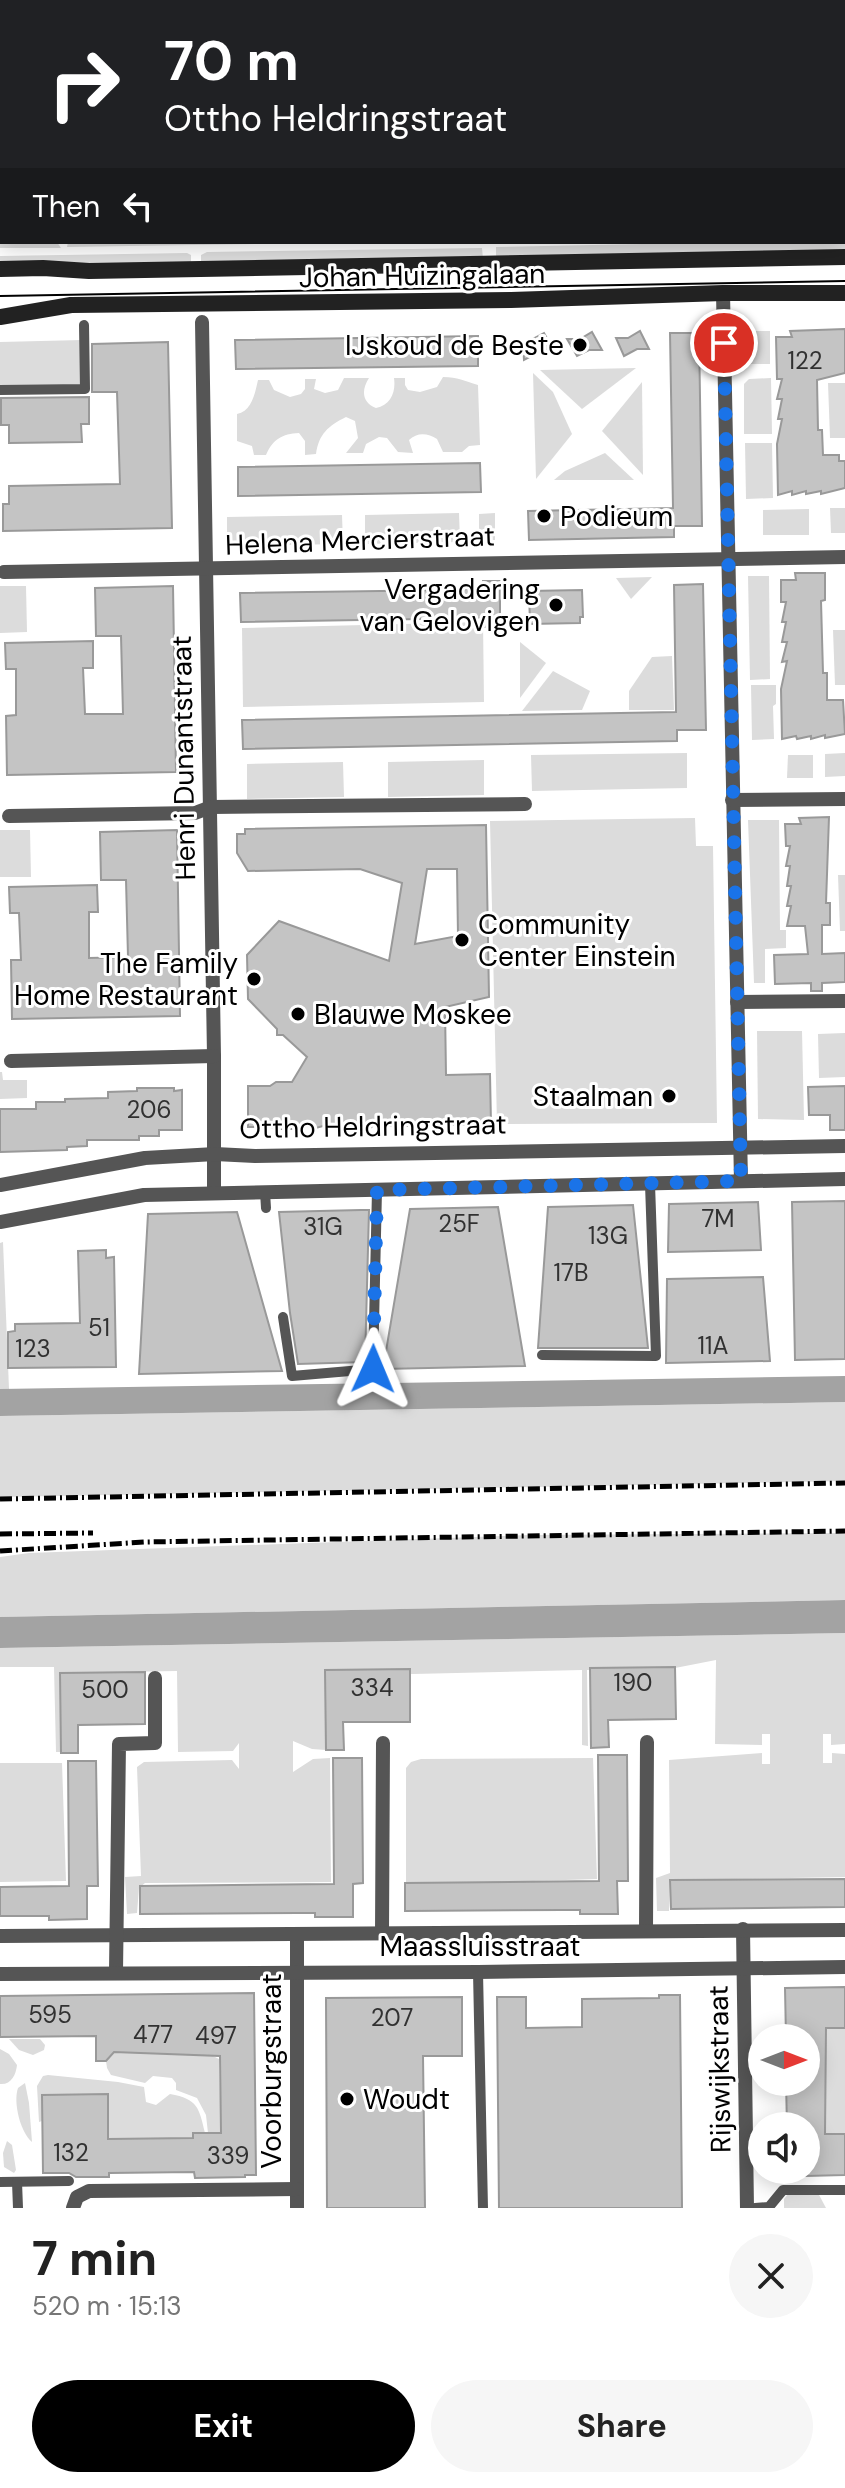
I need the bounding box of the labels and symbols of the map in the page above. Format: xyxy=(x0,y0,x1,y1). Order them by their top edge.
street label: Johan Huizingalaan xyxy=(298,255,546,296)
pin xyxy=(690,309,758,377)
place label: IJskoud de Beste xyxy=(345,327,564,364)
marker: IJskoud de Beste xyxy=(571,336,589,354)
house number: 122 xyxy=(787,345,823,376)
place label: Podieum xyxy=(560,498,673,535)
marker: Podieum xyxy=(535,507,553,525)
street label: Helena Mercierstraat xyxy=(224,517,496,564)
place label: Vergadering van Gelovigen xyxy=(359,571,540,640)
marker: Vergadering van Gelovigen xyxy=(547,596,565,614)
street label: Henri Dunantstraat xyxy=(163,635,204,881)
place label: Community Center Einstein xyxy=(478,906,676,975)
marker: Community Center Einstein xyxy=(453,931,471,949)
place label: The Family Home Restaurant xyxy=(14,945,238,1014)
marker: The Family Home Restaurant xyxy=(245,970,263,988)
place label: Blauwe Moskee xyxy=(314,996,512,1033)
marker: Blauwe Moskee xyxy=(289,1005,307,1023)
place label: Staalman xyxy=(533,1078,653,1115)
marker: Staalman xyxy=(660,1087,678,1105)
house number: 206 xyxy=(126,1094,172,1125)
street label: Ottho Heldringstraat xyxy=(239,1106,507,1147)
house number: 7M xyxy=(702,1203,735,1234)
house number: 25F xyxy=(438,1208,480,1239)
house number: 31G xyxy=(303,1211,343,1242)
house number: 13G xyxy=(588,1220,628,1251)
house number: 17B xyxy=(554,1257,588,1288)
house number: 51 xyxy=(88,1312,110,1343)
position arrow xyxy=(331,1327,415,1411)
house number: 11A xyxy=(698,1330,729,1361)
house number: 123 xyxy=(15,1333,51,1364)
house number: 190 xyxy=(614,1667,652,1698)
house number: 334 xyxy=(351,1672,393,1703)
house number: 500 xyxy=(81,1674,129,1705)
street label: Maassluisstraat xyxy=(379,1928,581,1965)
street label: Voorburgstraat xyxy=(253,1973,290,2169)
street label: Rijswijkstraat xyxy=(700,1985,739,2153)
house number: 595 xyxy=(28,1999,72,2030)
house number: 207 xyxy=(371,2002,413,2033)
house number: 477 xyxy=(133,2019,173,2050)
house number: 497 xyxy=(195,2020,237,2051)
north arrow xyxy=(748,2024,820,2096)
place label: Woudt xyxy=(363,2081,450,2118)
marker: Woudt xyxy=(338,2090,356,2108)
house number: 132 xyxy=(53,2137,89,2168)
house number: 339 xyxy=(207,2140,249,2171)

